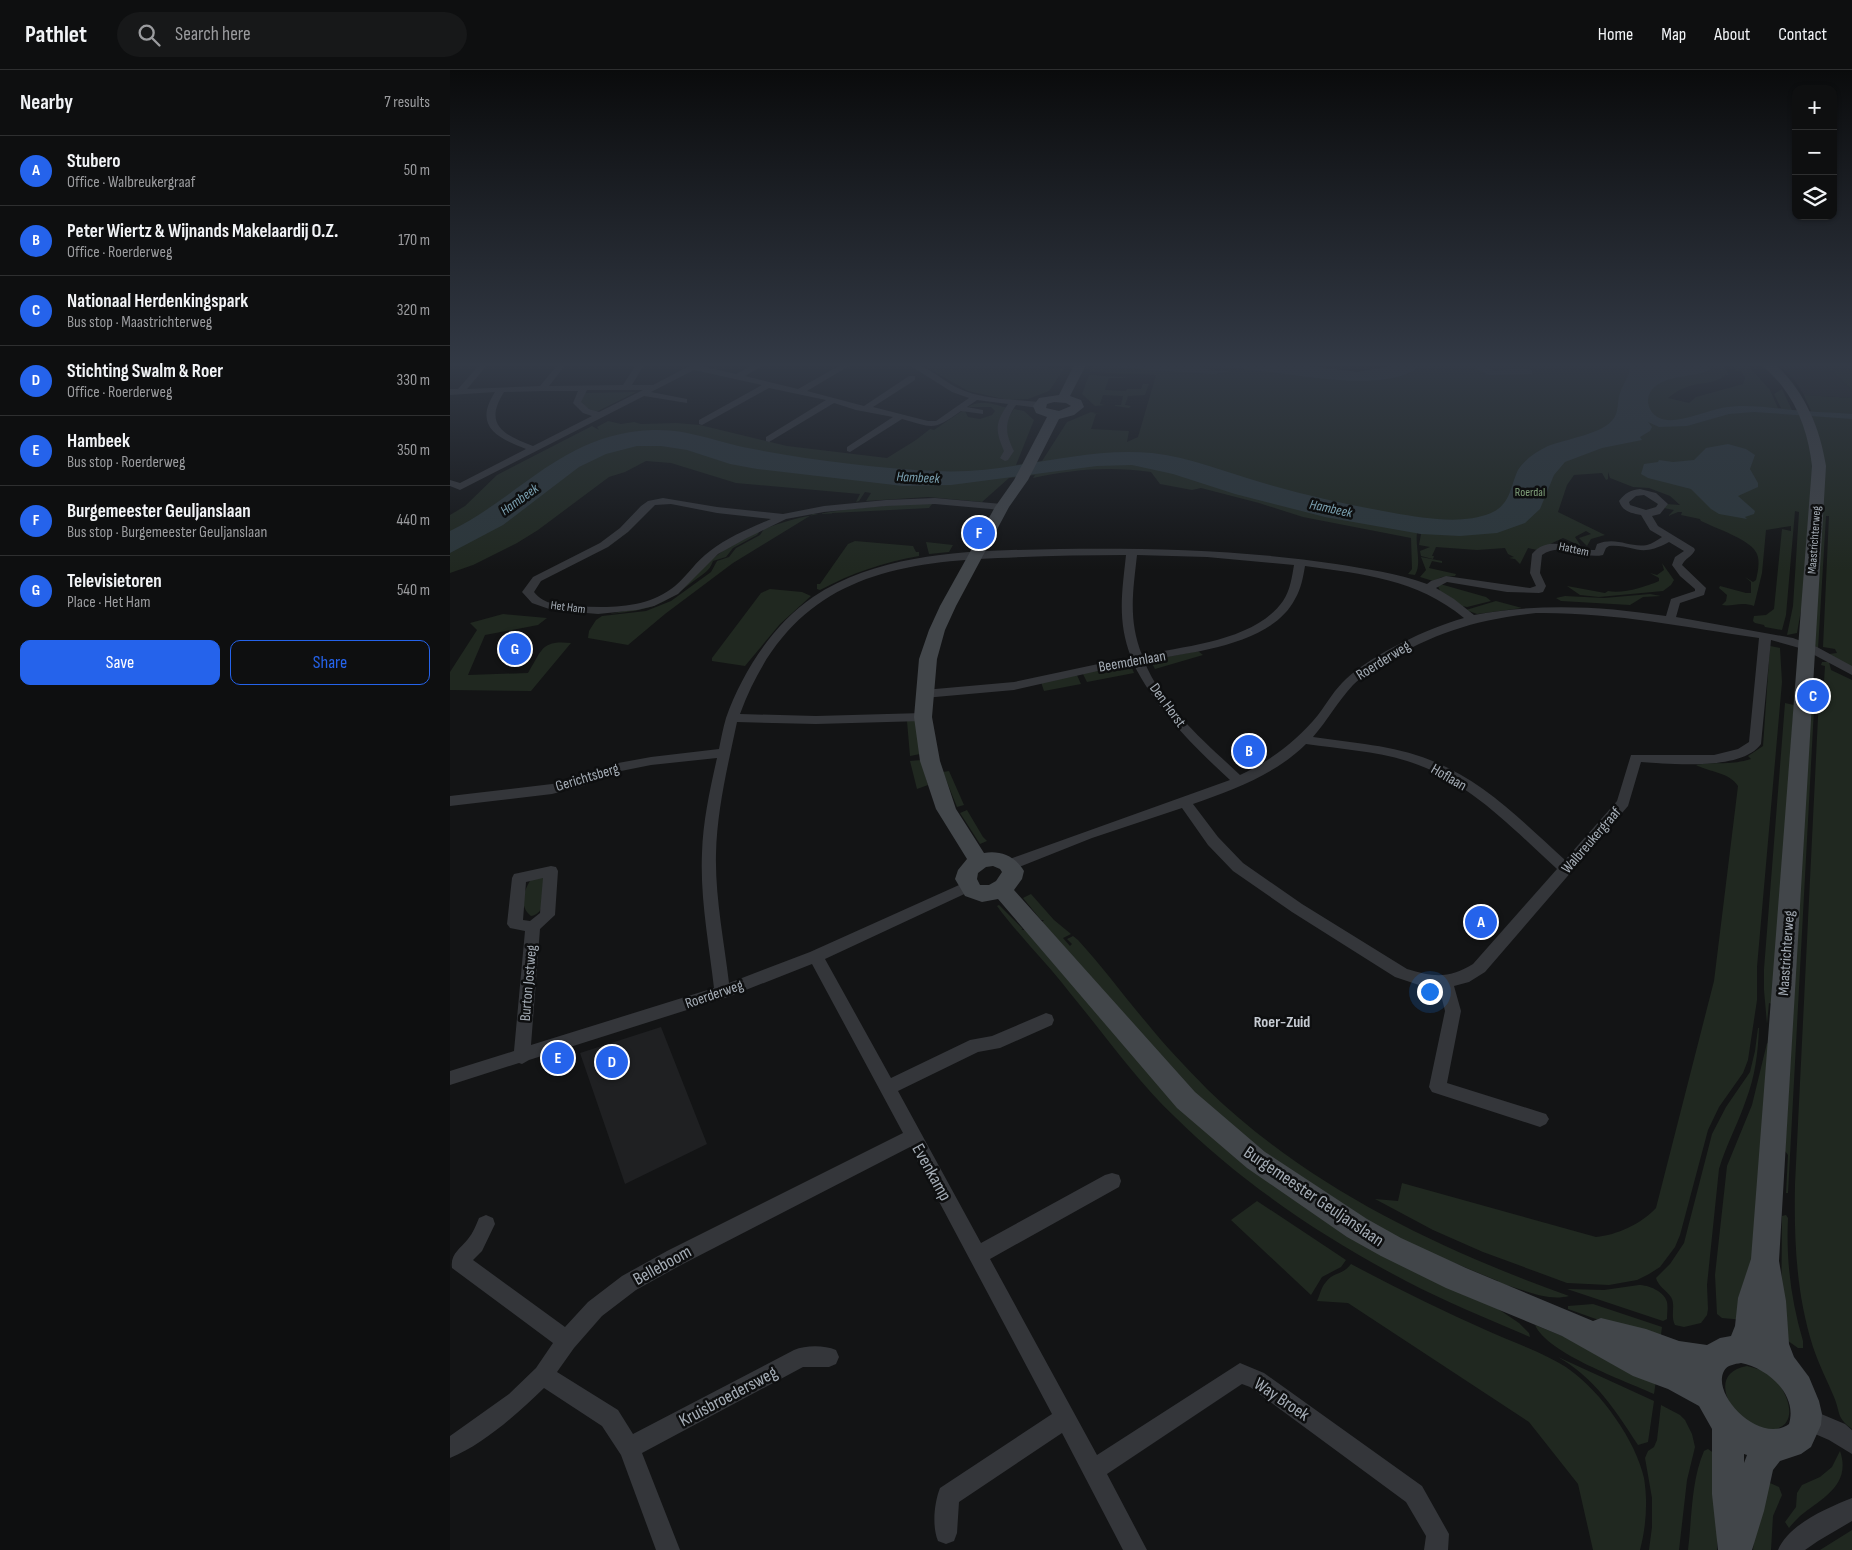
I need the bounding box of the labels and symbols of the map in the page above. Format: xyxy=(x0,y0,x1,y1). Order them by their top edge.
water label: Hambeek xyxy=(896,468,941,487)
water label: Hambeek xyxy=(497,479,542,519)
park label: Roerdal xyxy=(1515,485,1545,500)
water label: Hambeek xyxy=(1308,496,1355,521)
street label: Maastrichterweg xyxy=(1805,505,1824,575)
pin: F xyxy=(963,514,995,552)
street label: Hattem xyxy=(1557,539,1591,560)
street label: Het Ham xyxy=(550,598,586,617)
pin: G xyxy=(499,630,531,668)
street label: Roerderweg xyxy=(1353,636,1414,684)
street label: Beemdenlaan xyxy=(1097,646,1167,677)
pin: C xyxy=(1797,677,1829,715)
street label: Den Horst xyxy=(1145,679,1190,731)
pin: B xyxy=(1233,732,1265,770)
street label: Gerichtsberg xyxy=(553,759,621,796)
street label: Hoflaan xyxy=(1427,760,1470,795)
street label: Walbreukergraaf xyxy=(1557,803,1626,877)
pin: A xyxy=(1465,903,1497,941)
street label: Maastrichterweg xyxy=(1774,910,1799,996)
street label: Burton Jostweg xyxy=(516,944,541,1022)
street label: Roerderweg xyxy=(683,976,746,1013)
your location xyxy=(1417,979,1443,1005)
district label: Roer-Zuid xyxy=(1254,1013,1310,1032)
pin: E xyxy=(542,1039,574,1077)
pin: D xyxy=(596,1043,628,1081)
street label: Evenkamp xyxy=(907,1140,956,1204)
street label: Burgemeester Geuljanslaan xyxy=(1240,1142,1388,1251)
street label: Belleboom xyxy=(630,1241,695,1290)
street label: Kruisbroedersweg xyxy=(676,1362,781,1431)
street label: Way Broek xyxy=(1250,1373,1314,1426)

